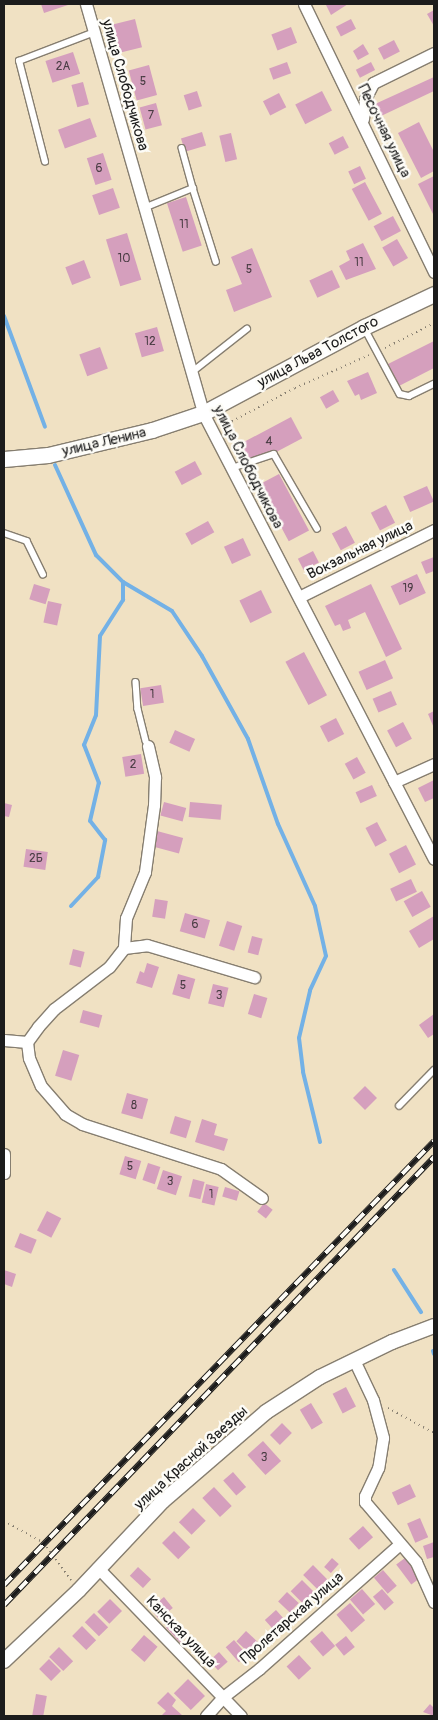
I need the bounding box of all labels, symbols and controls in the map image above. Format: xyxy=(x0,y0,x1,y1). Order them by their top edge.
street label: улица Слободчикова xyxy=(98,17,152,153)
house number: 2А xyxy=(56,60,70,74)
house number: 5 xyxy=(140,75,146,89)
street label: Песочная улица xyxy=(354,81,414,181)
house number: 7 xyxy=(148,109,154,123)
house number: 6 xyxy=(96,162,102,176)
house number: 11 xyxy=(179,218,189,232)
house number: 10 xyxy=(118,252,130,266)
house number: 11 xyxy=(354,256,364,270)
house number: 5 xyxy=(246,263,252,277)
street label: улица Льва Толстого xyxy=(254,312,382,392)
house number: 12 xyxy=(144,335,156,349)
street label: улица Слободчикова xyxy=(209,402,287,532)
street label: улица Ленина xyxy=(60,424,148,460)
house number: 4 xyxy=(266,435,272,449)
street label: Вокзальная улица xyxy=(304,517,416,583)
house number: 19 xyxy=(403,582,413,596)
house number: 1 xyxy=(150,688,154,702)
house number: 2 xyxy=(130,758,136,772)
house number: 2Б xyxy=(29,852,43,866)
house number: 6 xyxy=(192,918,198,932)
house number: 5 xyxy=(180,979,186,993)
house number: 3 xyxy=(216,989,222,1003)
house number: 8 xyxy=(131,1099,137,1113)
house number: 5 xyxy=(127,1160,133,1174)
house number: 3 xyxy=(167,1175,173,1189)
house number: 1 xyxy=(209,1188,213,1202)
street label: улица Красной Звезды xyxy=(131,1402,251,1514)
house number: 3 xyxy=(261,1451,267,1465)
street label: Пролетарская улица xyxy=(237,1568,347,1668)
street label: Канская улица xyxy=(142,1592,220,1672)

